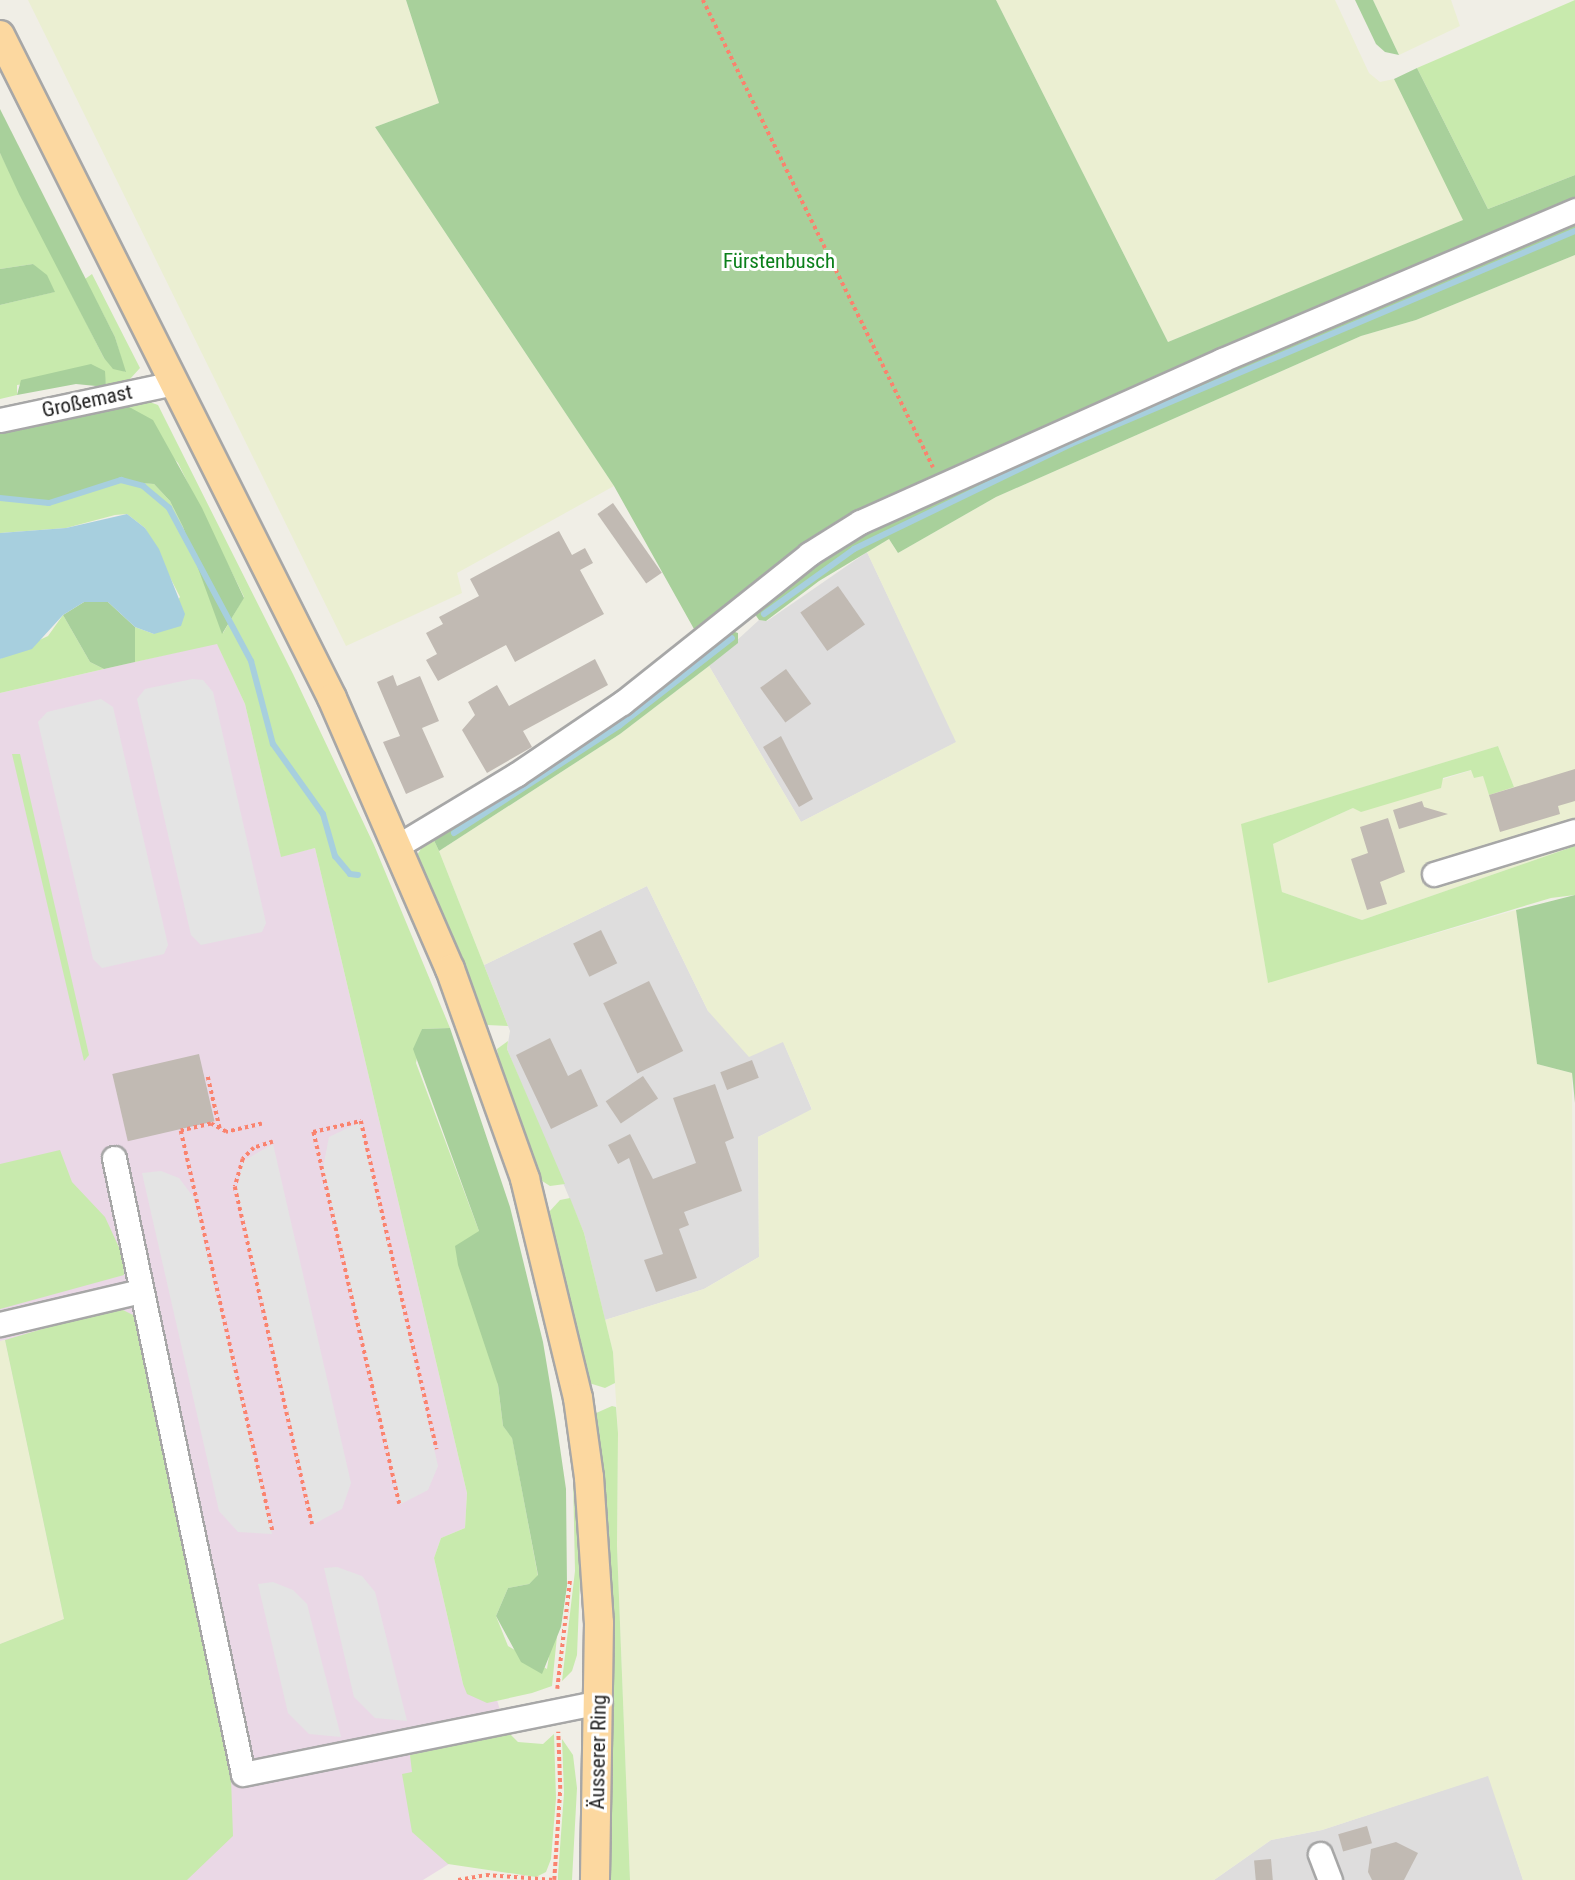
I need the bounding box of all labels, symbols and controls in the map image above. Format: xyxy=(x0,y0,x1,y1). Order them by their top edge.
park label: Fürstenbusch xyxy=(723,248,835,274)
street label: Großemast xyxy=(40,379,134,423)
street label: Äusserer Ring xyxy=(584,1694,612,1810)

